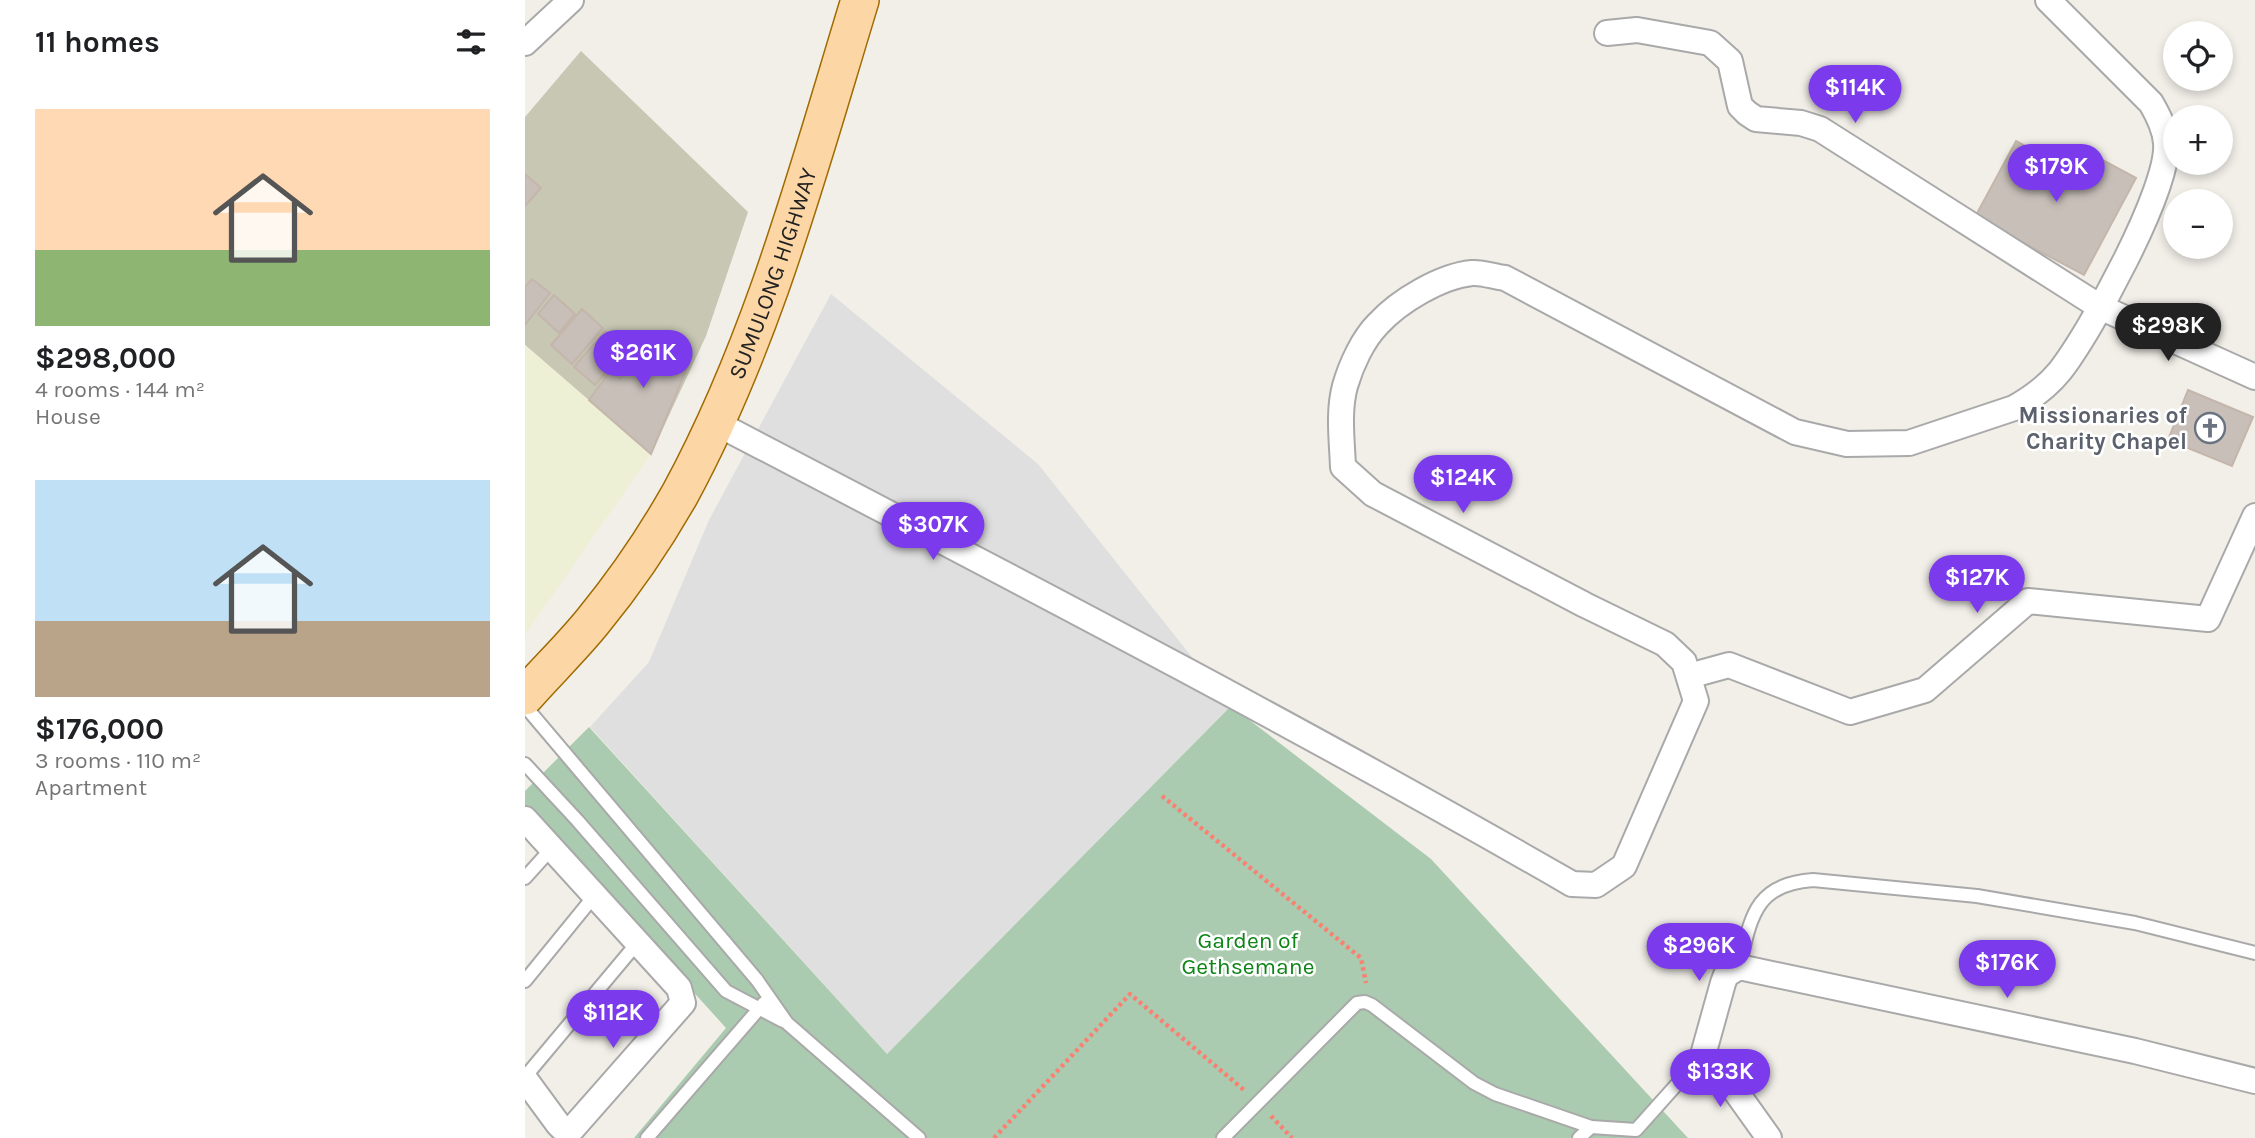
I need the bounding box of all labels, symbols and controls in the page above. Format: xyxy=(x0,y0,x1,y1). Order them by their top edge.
map controls xyxy=(2163,21,2233,259)
button: locate xyxy=(2163,21,2233,91)
icon: filters xyxy=(452,23,490,61)
text: 11 homes xyxy=(35,24,160,60)
pin: $114K xyxy=(1806,66,1904,125)
text: $114K xyxy=(1825,74,1885,101)
button: + xyxy=(2163,105,2233,175)
pin: $179K xyxy=(2007,144,2105,204)
text: $179K xyxy=(2024,153,2088,180)
icon: home xyxy=(200,155,326,281)
street label: SUMULONG HIGHWAY xyxy=(723,164,823,383)
button: − xyxy=(2163,189,2233,259)
pin: $298K xyxy=(2119,304,2217,363)
text: $298K xyxy=(2131,312,2205,339)
pin: $261K xyxy=(594,330,692,390)
text: $261K xyxy=(610,339,676,366)
text: $298,000 xyxy=(35,340,176,376)
text: 4 rooms · 144 m² xyxy=(35,376,205,403)
place label: Missionaries of Charity Chapel xyxy=(2019,402,2188,455)
text: House xyxy=(35,403,101,430)
church icon: Missionaries of Charity Chapel xyxy=(2193,411,2227,445)
pin: $124K xyxy=(1414,456,1512,515)
text: $124K xyxy=(1430,464,1496,491)
pin: $307K xyxy=(884,503,982,562)
text: $307K xyxy=(897,511,969,538)
icon: home xyxy=(200,526,326,652)
pin: $127K xyxy=(1928,556,2026,615)
text: $127K xyxy=(1945,564,2009,591)
text: $176,000 xyxy=(35,711,164,747)
text: 3 rooms · 110 m² xyxy=(35,747,201,774)
text: Apartment xyxy=(35,774,147,801)
pin: $296K xyxy=(1650,923,1748,983)
park label: Garden of Gethsemane xyxy=(1182,927,1314,980)
text: $296K xyxy=(1663,932,1735,959)
pin: $176K xyxy=(1958,940,2056,1000)
text: $176K xyxy=(1975,949,2039,976)
pin: $112K xyxy=(564,990,662,1050)
text: $112K xyxy=(582,999,644,1026)
pin: $133K xyxy=(1671,1050,1769,1109)
text: $133K xyxy=(1686,1058,1754,1085)

